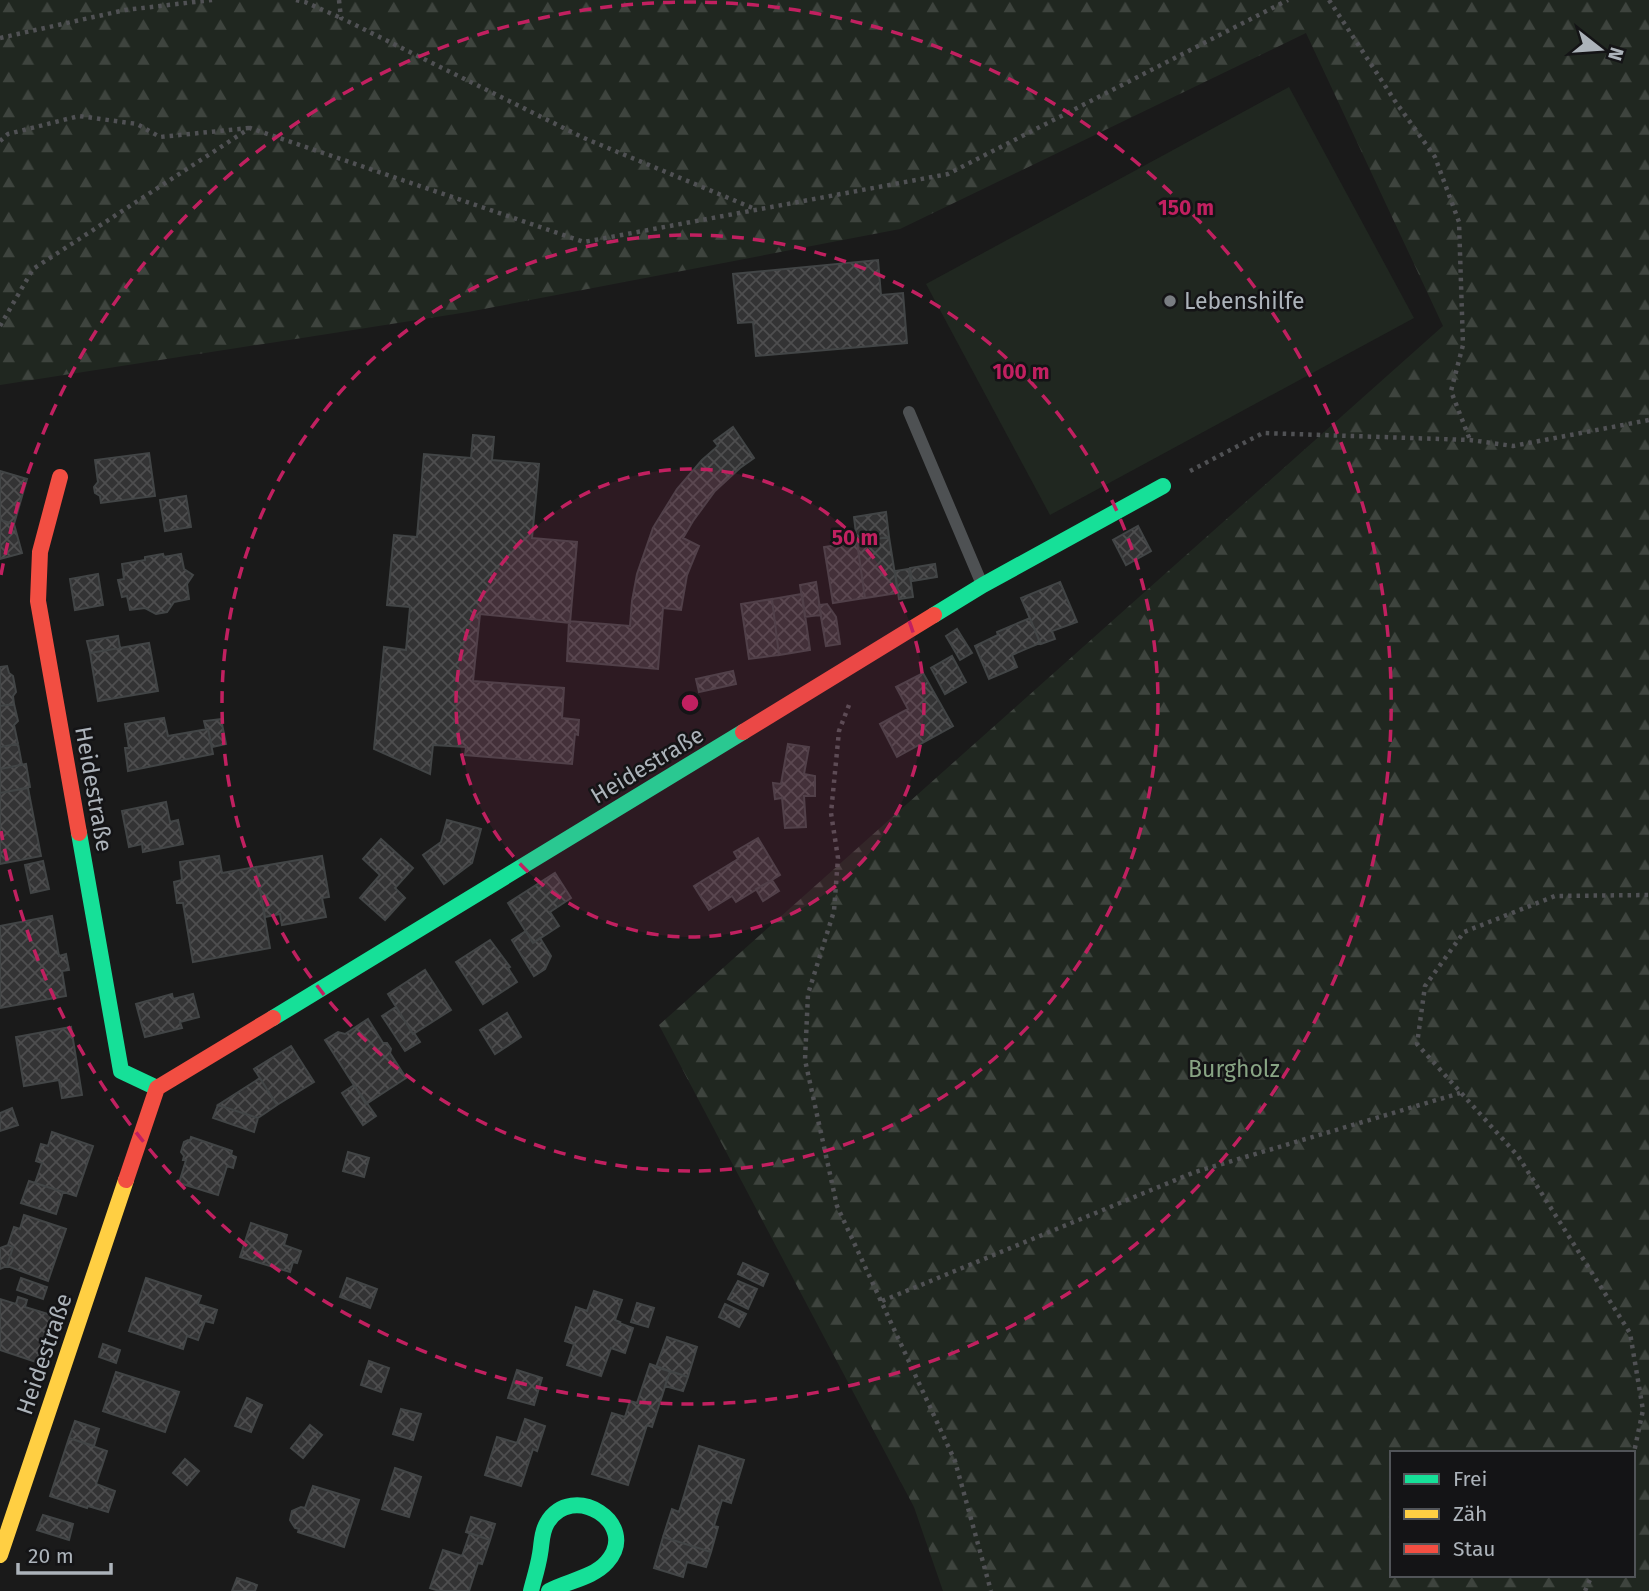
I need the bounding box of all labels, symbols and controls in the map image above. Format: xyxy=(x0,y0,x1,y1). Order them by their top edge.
north arrow xyxy=(1565,14,1635,84)
text: N xyxy=(1603,44,1629,63)
text: 150 m xyxy=(1158,195,1214,221)
place label: Lebenshilfe xyxy=(1184,287,1305,315)
marker: Lebenshilfe xyxy=(1162,293,1178,309)
text: 100 m xyxy=(992,359,1050,385)
text: 50 m xyxy=(832,525,878,551)
centre of rings xyxy=(678,691,702,715)
street label: Heidestraße xyxy=(585,720,709,810)
street label: Heidestraße xyxy=(69,724,119,854)
park label: Burgholz xyxy=(1188,1055,1280,1083)
street label: Heidestraße xyxy=(10,1290,78,1418)
legend xyxy=(1390,1451,1635,1577)
text: Frei xyxy=(1453,1466,1487,1492)
text: Zäh xyxy=(1453,1501,1487,1527)
scale bar xyxy=(18,1532,110,1576)
text: Stau xyxy=(1453,1536,1496,1562)
text: 20 m xyxy=(28,1543,74,1569)

